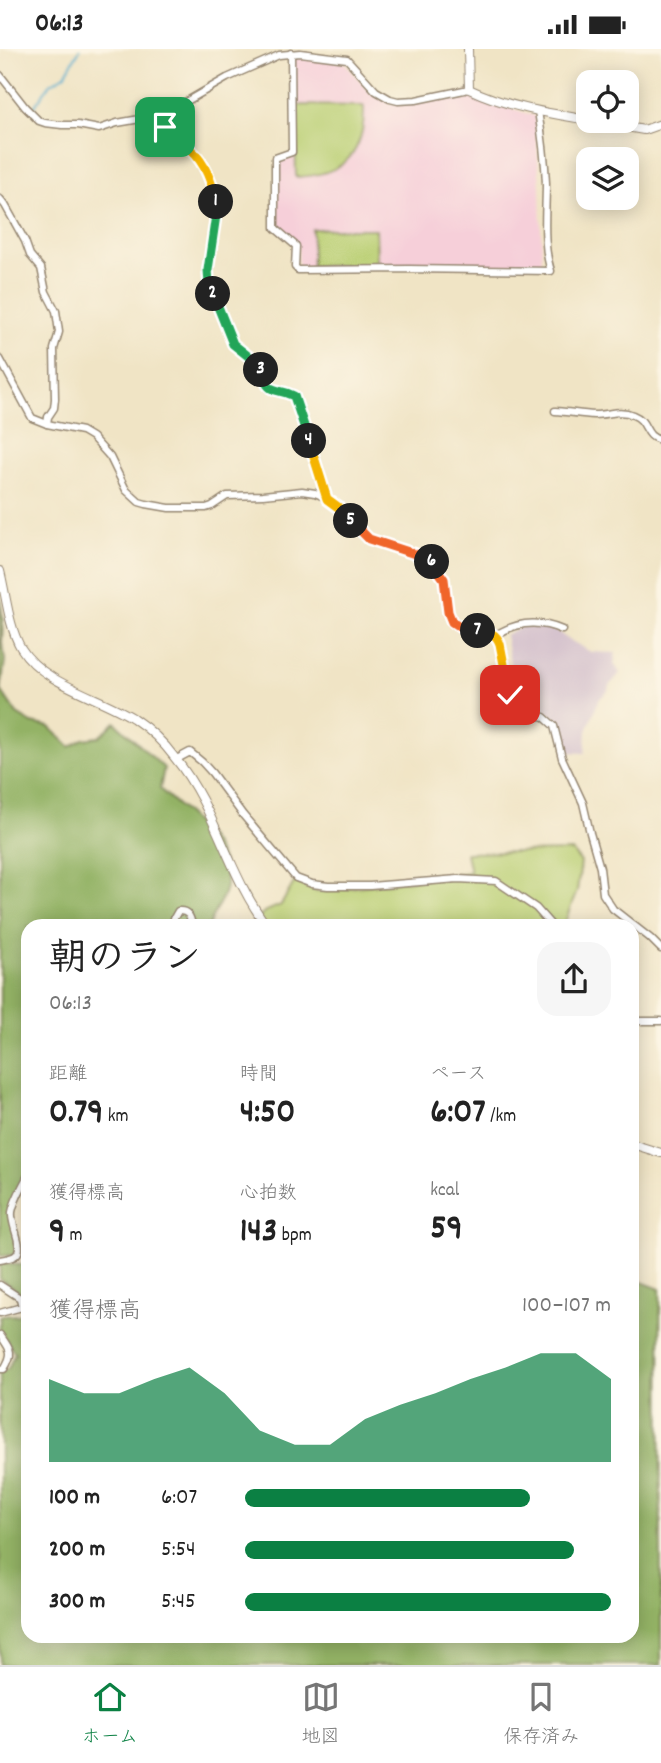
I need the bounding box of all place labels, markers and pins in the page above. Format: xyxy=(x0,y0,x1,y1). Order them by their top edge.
pin xyxy=(135,97,195,157)
pin: 1 xyxy=(198,185,234,219)
pin: 2 xyxy=(196,277,230,311)
pin: 3 xyxy=(244,353,278,387)
pin: 4 xyxy=(292,423,326,459)
pin: 5 xyxy=(334,503,368,539)
pin: 6 xyxy=(414,545,450,579)
pin: 7 xyxy=(461,613,496,649)
pin xyxy=(480,665,540,725)

